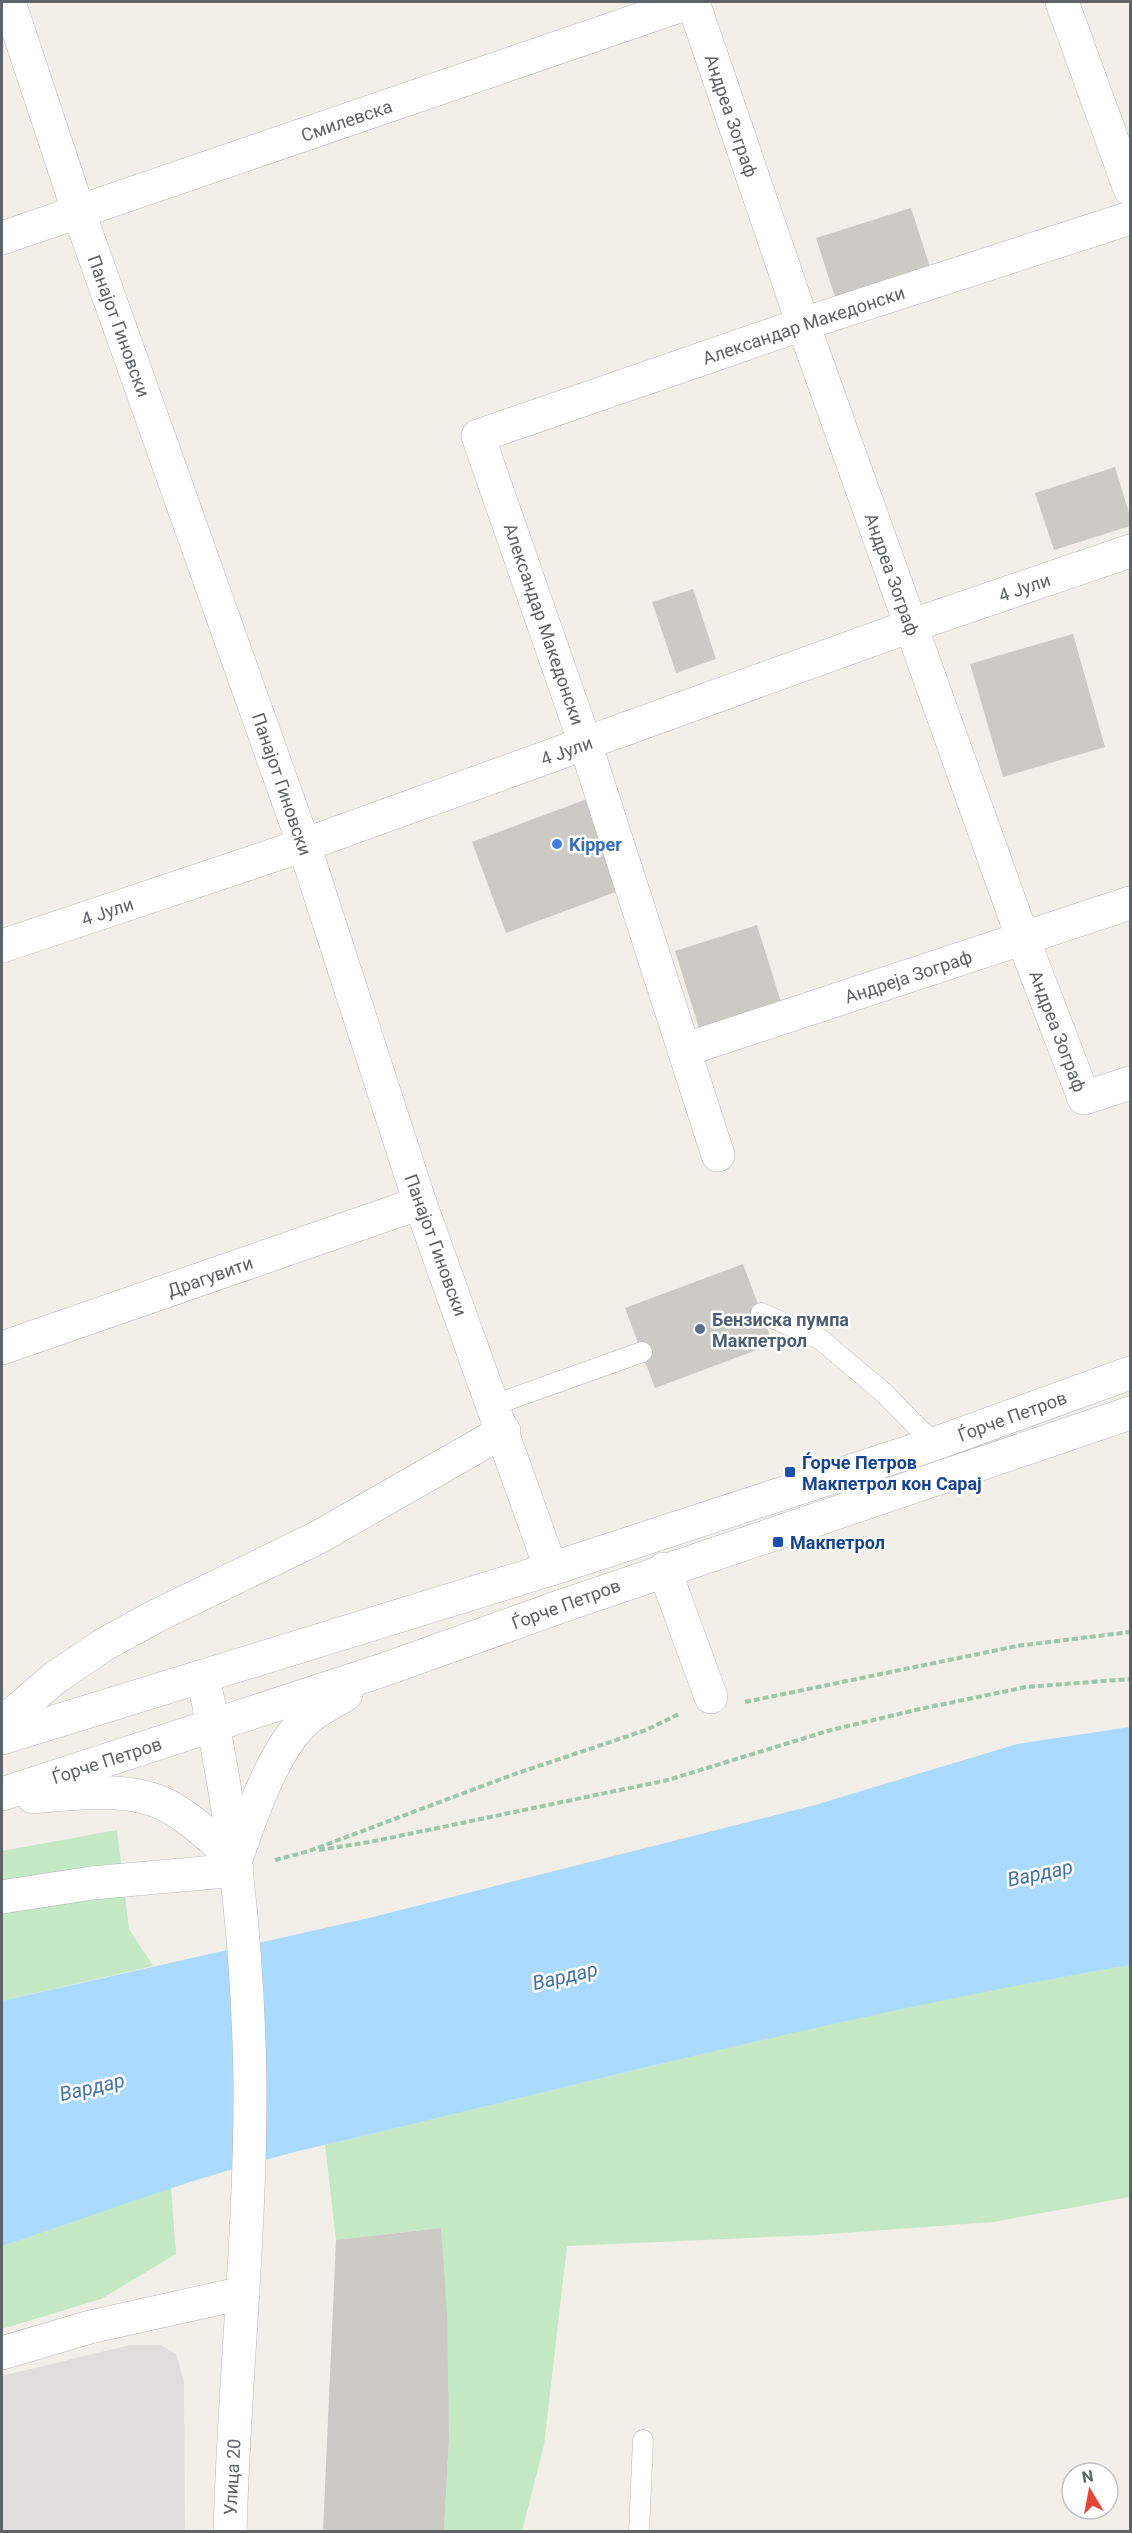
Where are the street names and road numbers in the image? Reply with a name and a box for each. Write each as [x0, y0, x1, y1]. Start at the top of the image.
street label: Андреа Зограф [701, 51, 762, 180]
street label: Смилевска [298, 95, 395, 145]
street label: Панајот Гиновски [84, 252, 154, 400]
street label: Александар Македонски [700, 281, 907, 368]
street label: Андреа Зограф [861, 510, 924, 638]
street label: Αлександар Македонски [500, 520, 588, 728]
street label: 4 Јули [995, 569, 1053, 606]
street label: Панајот Гиновски [248, 710, 316, 858]
street label: 4 Јули [538, 731, 595, 769]
street label: 4 Јули [79, 892, 136, 929]
street label: Андреја Зограф [842, 945, 974, 1007]
street label: Андреа Зограф [1026, 967, 1091, 1095]
street label: Панајот Гиновски [401, 1171, 471, 1319]
street label: Драгувити [164, 1251, 255, 1300]
street label: Ѓорче Петров [955, 1386, 1069, 1445]
street label: Ѓорче Петров [509, 1575, 623, 1633]
street label: Ѓорче Петров [49, 1732, 164, 1788]
street label: Улица 20 [220, 2438, 244, 2516]

